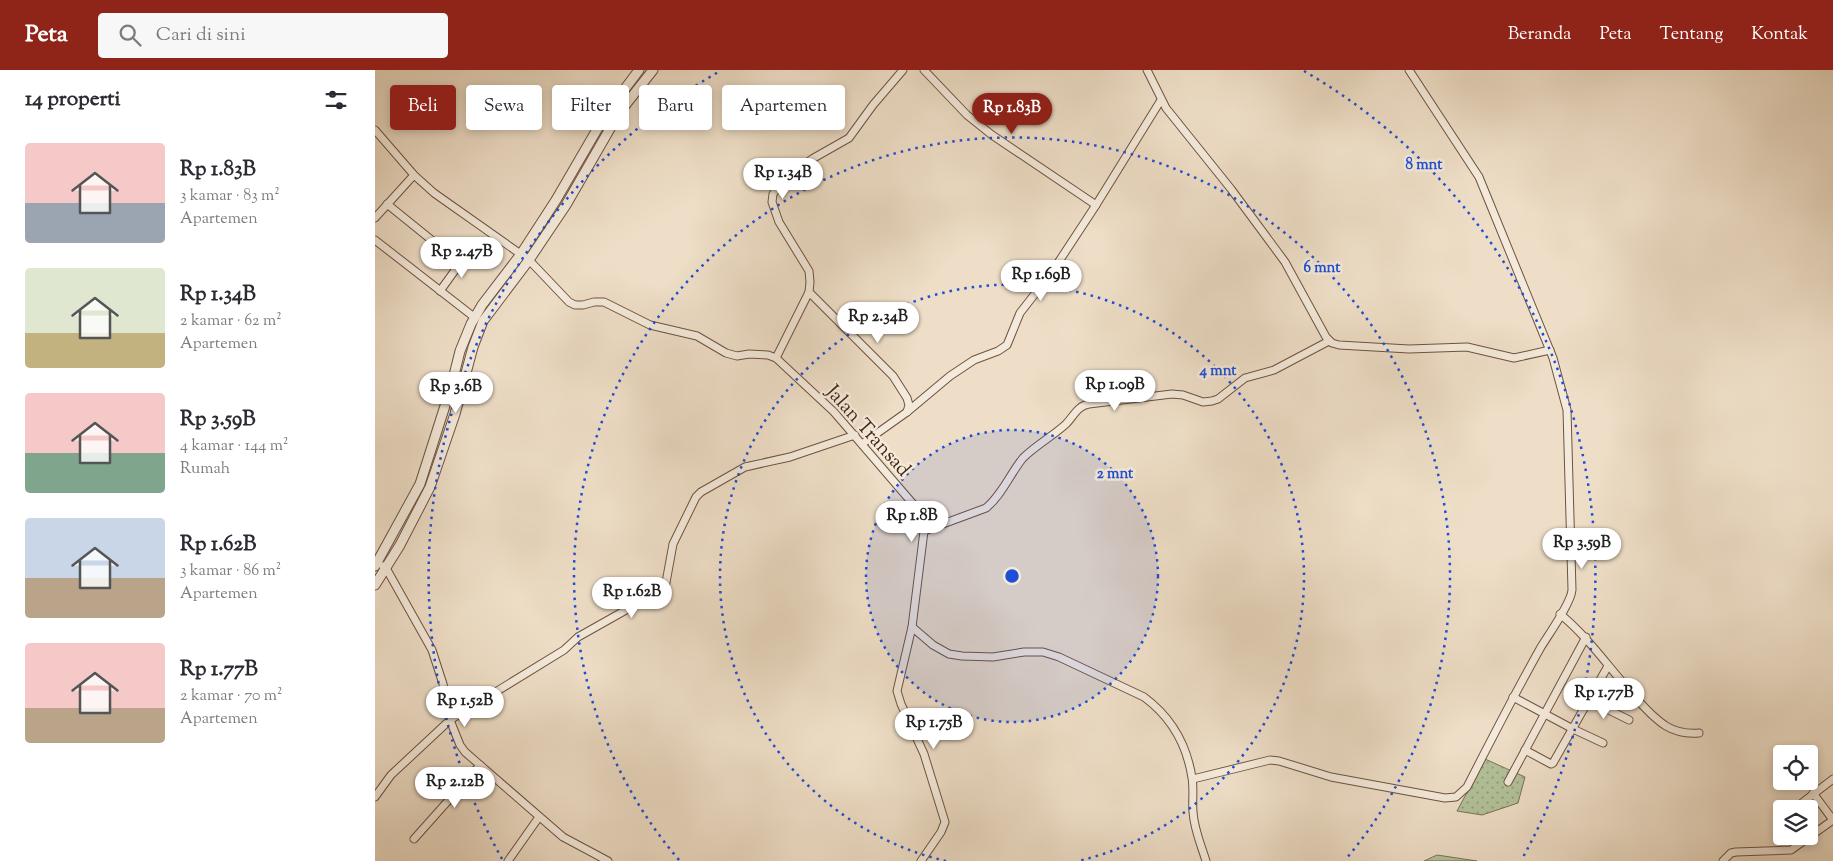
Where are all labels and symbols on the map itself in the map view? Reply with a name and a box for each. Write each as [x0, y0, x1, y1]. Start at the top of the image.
pin: Rp 1.83B [960, 92, 1064, 135]
text: 8 mnt [1406, 155, 1443, 176]
pin: Rp 1.34B [731, 158, 835, 200]
pin: Rp 2.47B [410, 236, 514, 279]
text: 6 mnt [1304, 258, 1341, 279]
pin: Rp 1.69B [989, 260, 1093, 302]
pin: Rp 2.34B [826, 302, 930, 344]
text: 4 mnt [1198, 361, 1237, 382]
pin: Rp 1.09B [1063, 370, 1167, 412]
pin: Rp 3.6B [410, 372, 502, 414]
street label: Jalan Transad [817, 379, 916, 484]
text: 2 mnt [1097, 464, 1134, 485]
pin: Rp 1.8B [866, 500, 958, 543]
pin: Rp 3.59B [1530, 528, 1634, 570]
centre of rings [1003, 567, 1021, 585]
pin: Rp 1.62B [580, 576, 684, 619]
pin: Rp 1.77B [1552, 678, 1656, 720]
pin: Rp 1.52B [413, 686, 517, 728]
pin: Rp 1.75B [882, 708, 986, 750]
pin: Rp 2.12B [403, 766, 507, 809]

